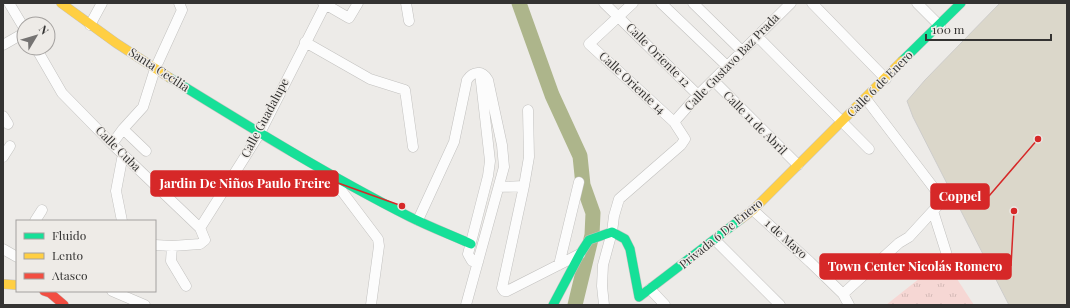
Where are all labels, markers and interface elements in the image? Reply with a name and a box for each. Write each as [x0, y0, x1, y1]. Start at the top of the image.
street label: Calle Gustavo Baz Prada [680, 9, 782, 114]
north arrow [16, 16, 56, 56]
scale bar [926, 16, 1051, 42]
street label: Calle Oriente 12 [623, 19, 694, 90]
text: 100 m [932, 21, 965, 37]
text: N [36, 22, 53, 37]
street label: Santa Cecilia [126, 44, 193, 95]
street label: Calle 6 de Enero [843, 46, 916, 120]
street label: Calle Oriente 14 [596, 48, 669, 117]
street label: Calle Guadalupe [236, 75, 292, 160]
street label: Calle 11 de Abril [720, 87, 792, 158]
street label: Calle Cuba [93, 122, 145, 174]
callout: Jardin De Niños Paulo Freire [151, 171, 338, 196]
text: Jardin De Niños Paulo Freire [158, 174, 331, 191]
callout: Coppel [931, 184, 989, 209]
text: Coppel [939, 187, 981, 204]
street label: Privada 6 De Enero [675, 194, 766, 272]
street label: 1 de Mayo [762, 215, 812, 262]
legend [16, 220, 156, 292]
text: Fluido [52, 227, 87, 243]
text: Lento [52, 247, 84, 263]
callout: Town Center Nicolás Romero [820, 254, 1011, 279]
text: Town Center Nicolás Romero [828, 257, 1002, 274]
text: Atasco [51, 267, 88, 283]

